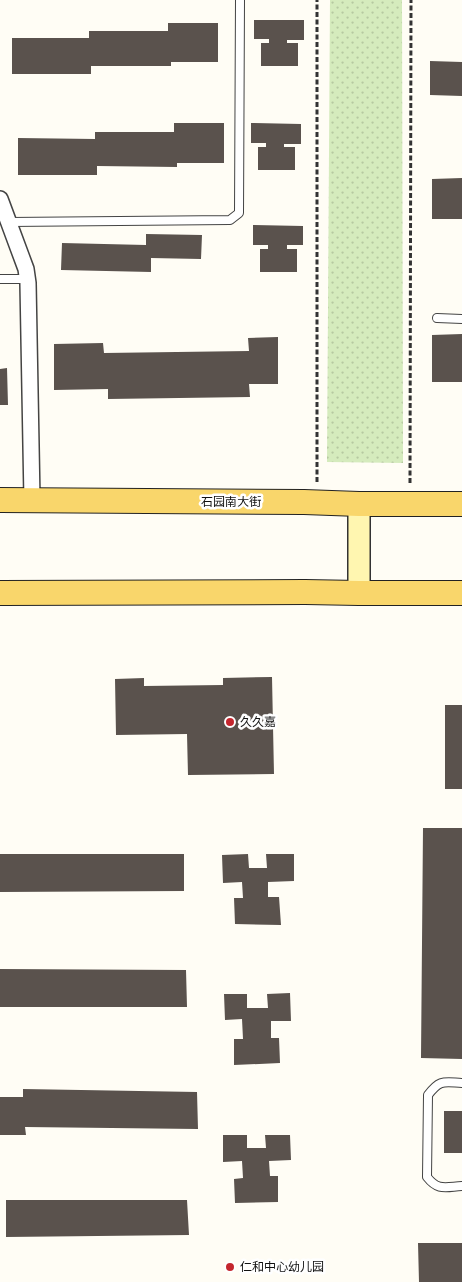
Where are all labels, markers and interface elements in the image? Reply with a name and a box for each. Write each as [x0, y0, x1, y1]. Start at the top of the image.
street label: 石园南大街 [201, 495, 261, 509]
place label: 久久嘉 [240, 715, 276, 729]
marker: 久久嘉 [224, 716, 236, 728]
place label: 仁和中心幼儿园 [240, 1260, 324, 1274]
marker: 仁和中心幼儿园 [224, 1261, 236, 1273]

